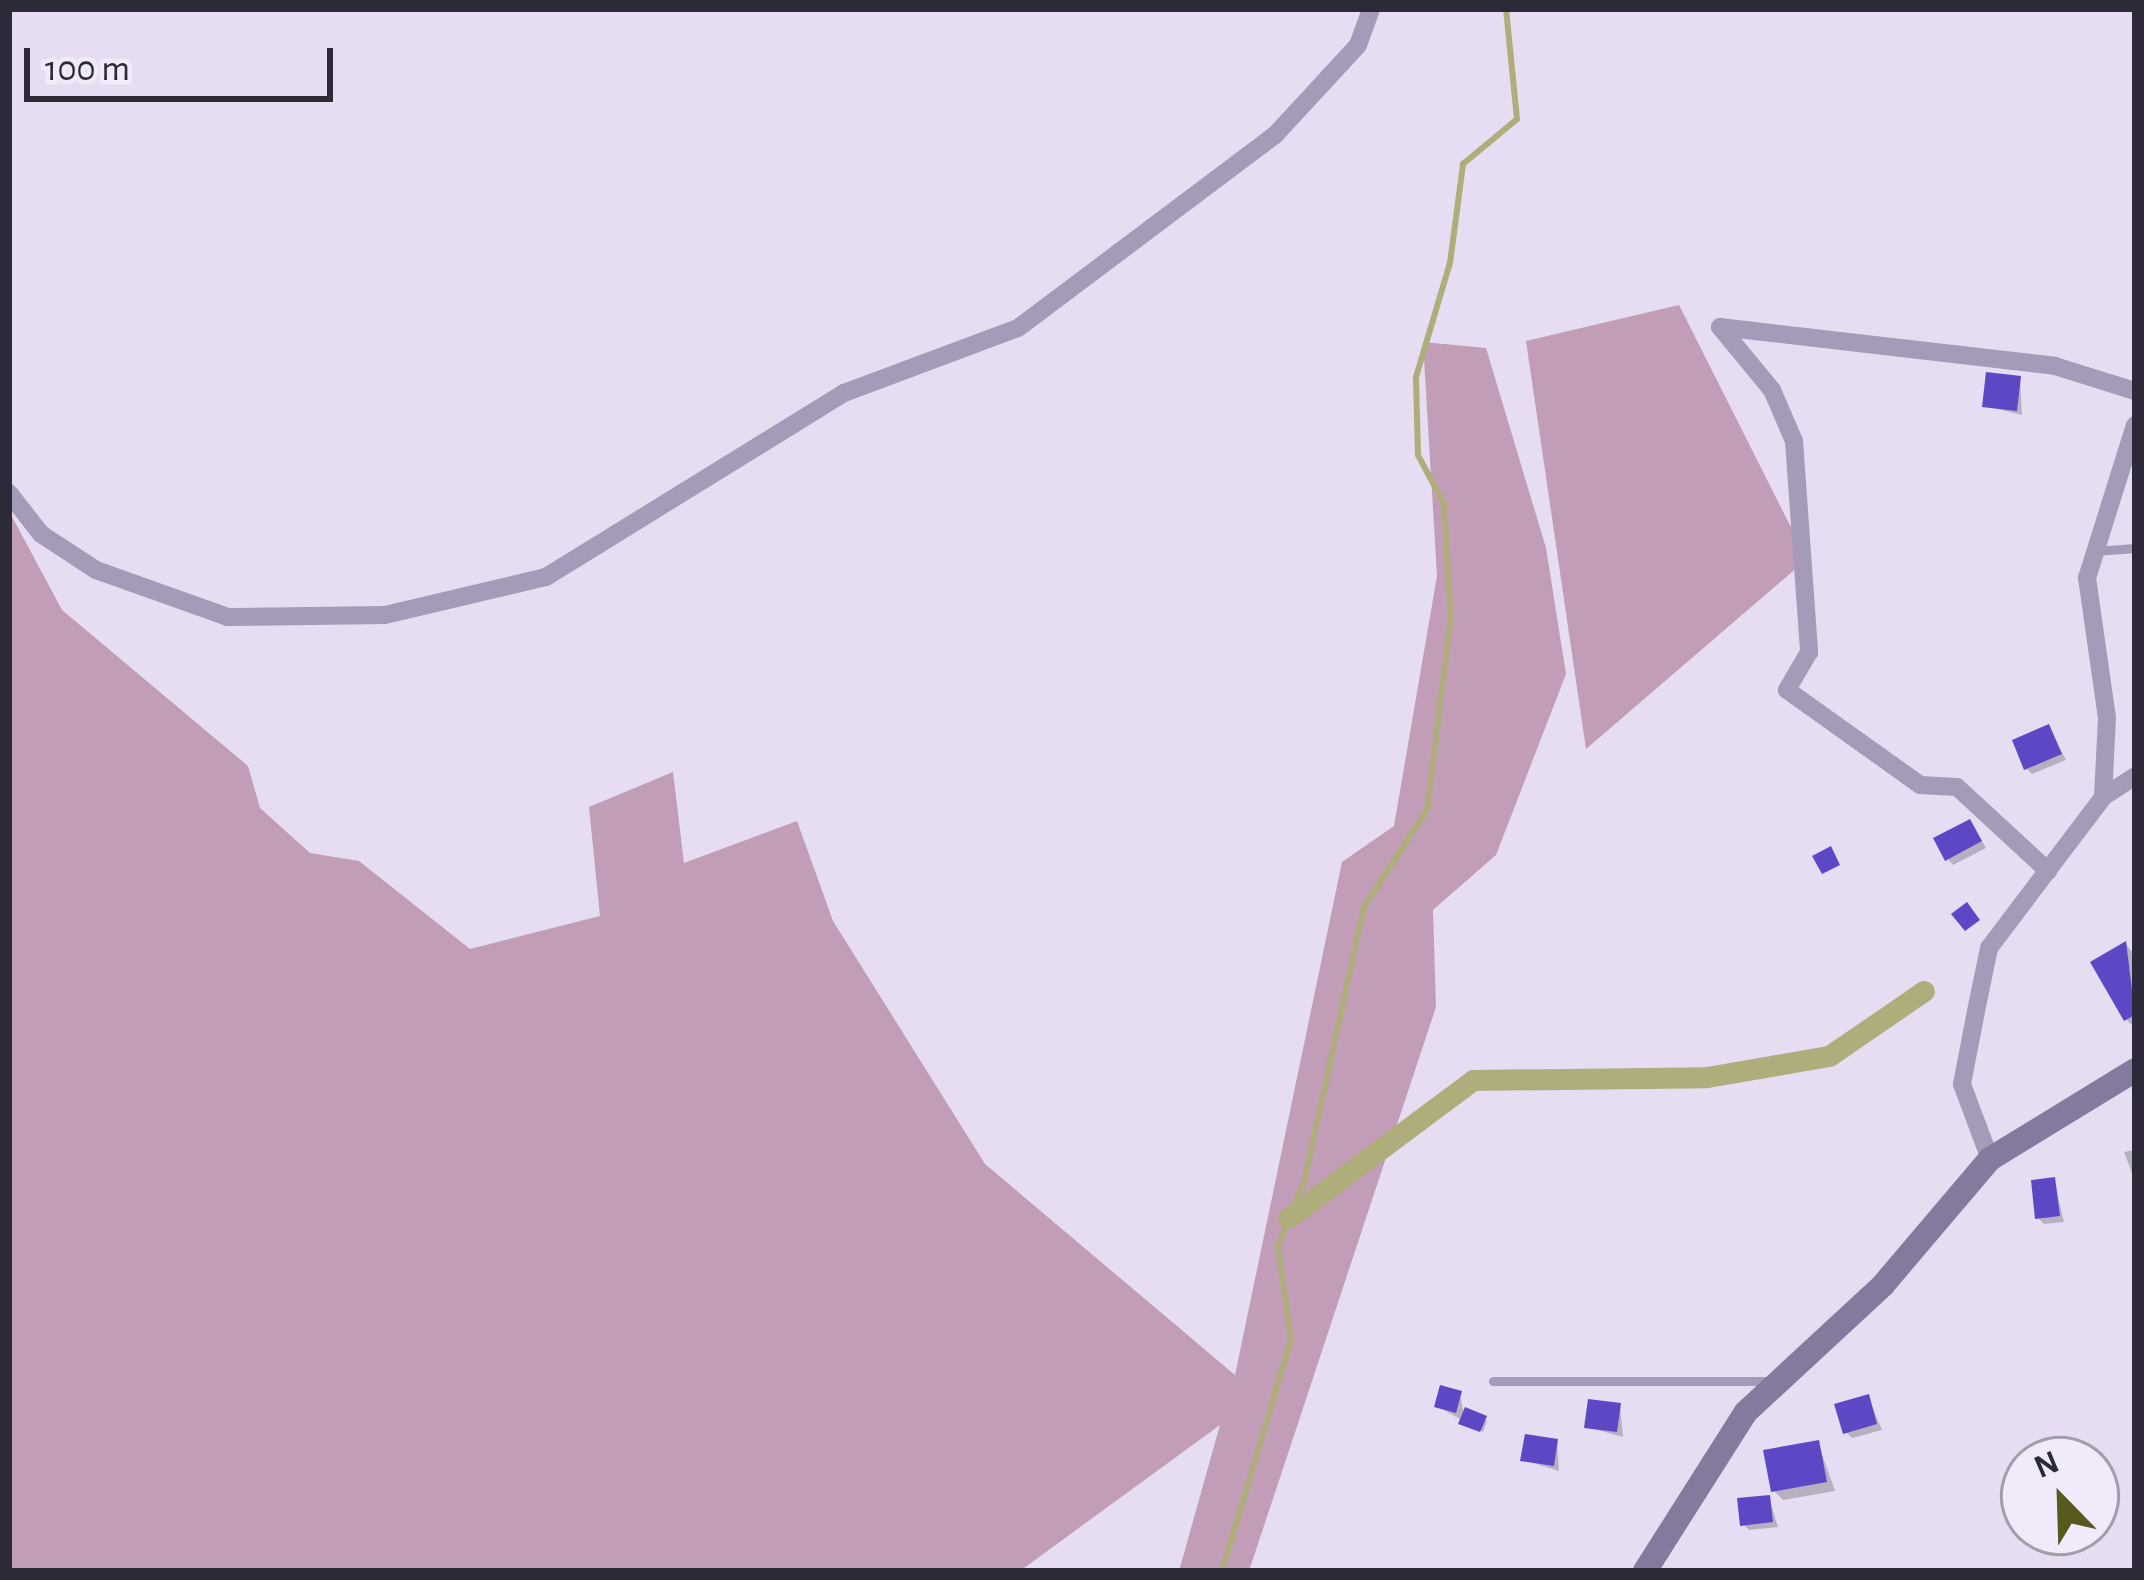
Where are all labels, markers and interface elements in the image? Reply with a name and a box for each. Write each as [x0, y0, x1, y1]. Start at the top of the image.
scale bar [30, 24, 339, 98]
text: 100 m [45, 51, 130, 87]
north arrow [2000, 1436, 2120, 1556]
text: N [2030, 1445, 2064, 1485]

